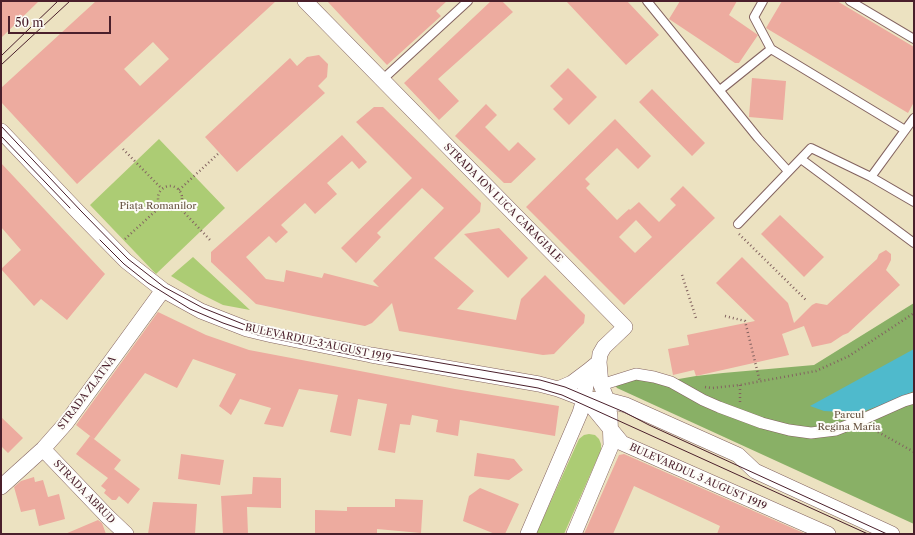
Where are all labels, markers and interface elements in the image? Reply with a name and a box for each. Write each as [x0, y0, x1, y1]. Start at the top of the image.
scale bar [10, 8, 113, 34]
text: 50 m [15, 15, 44, 30]
street label: STRADA ION LUCA CARAGIALE [441, 141, 565, 265]
park label: Piața Romanilor [120, 200, 196, 212]
street label: BULEVARDUL 3 AUGUST 1919 [244, 322, 392, 364]
street label: STRADA ZLATNA [55, 354, 119, 432]
park label: Parcul Regina Maria [817, 409, 881, 432]
street label: BULEVARDUL 3 AUGUST 1919 [627, 441, 769, 513]
street label: STRADA ABRUD [51, 458, 117, 526]

